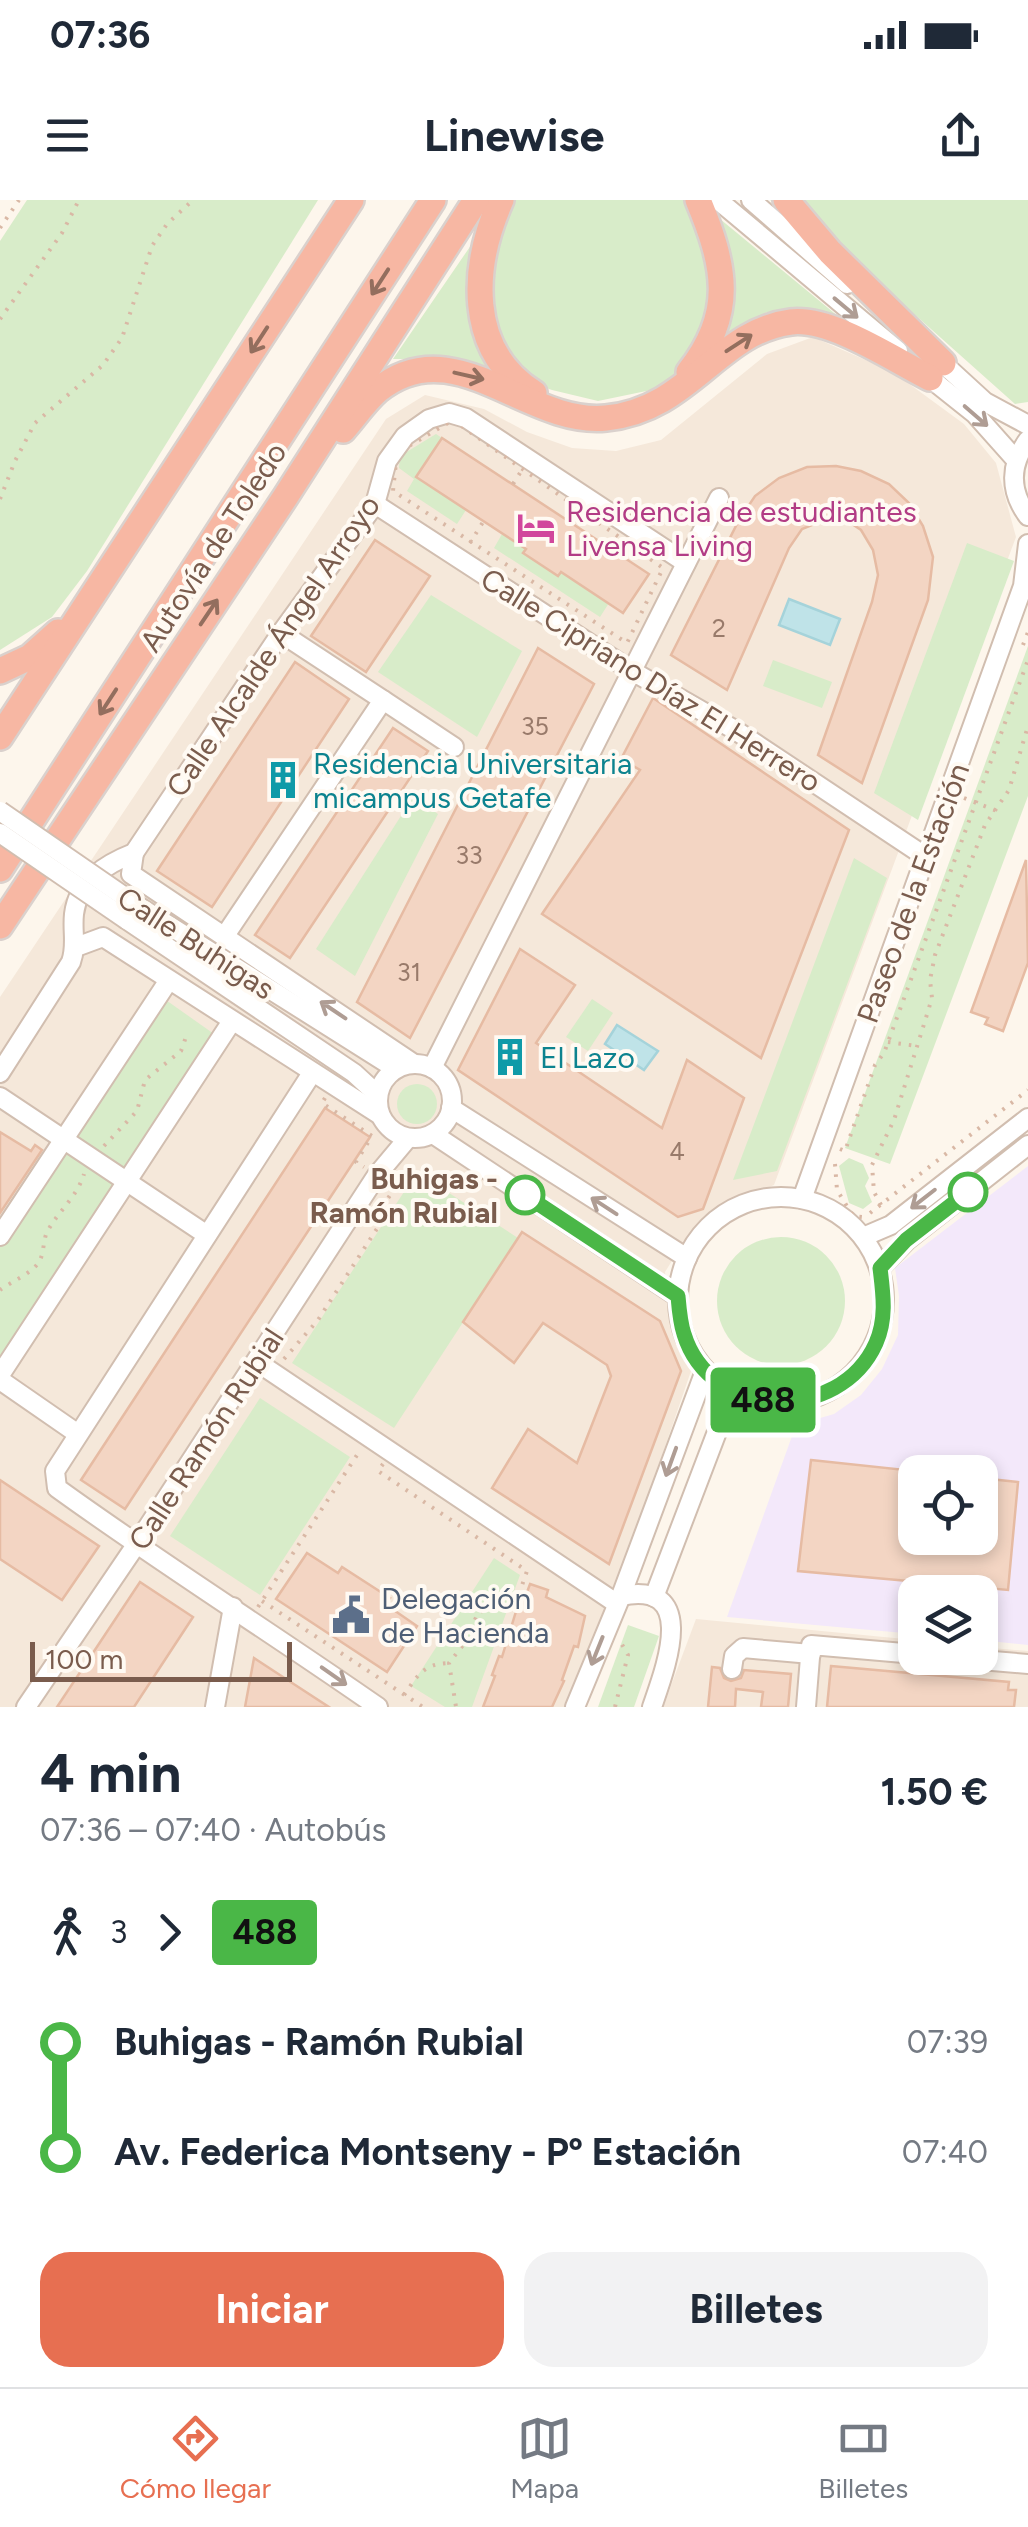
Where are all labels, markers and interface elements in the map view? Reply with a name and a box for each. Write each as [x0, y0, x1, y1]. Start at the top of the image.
text: 07:36 [50, 12, 150, 58]
icon: menu [40, 108, 95, 163]
text: Linewise [424, 108, 604, 162]
icon: share [933, 108, 988, 163]
one-way arrow [370, 267, 391, 296]
one-way arrow [833, 296, 859, 318]
one-way arrow [249, 326, 270, 354]
one-way arrow [725, 333, 753, 354]
one-way arrow [452, 368, 484, 386]
one-way arrow [963, 404, 988, 427]
street label: Autovía de Toledo [132, 435, 294, 659]
street label: Calle Alcalde Ángel Arroyo [158, 488, 388, 804]
place label: Residencia de estudiantes Livensa Living [566, 493, 917, 564]
hotel icon: Residencia de estudiantes Livensa Living [515, 507, 557, 549]
street label: Calle Cipriano Díaz El Herrero [474, 560, 828, 800]
one-way arrow [199, 599, 219, 626]
house number: 2 [712, 613, 726, 643]
one-way arrow [98, 687, 119, 715]
house number: 35 [521, 711, 549, 741]
place label: Residencia Universitaria micampus Getafe [313, 745, 632, 816]
street label: Paseo de la Estación [849, 758, 977, 1028]
building icon: Residencia Universitaria micampus Getafe [262, 759, 304, 801]
house number: 33 [455, 840, 483, 870]
street label: Calle Buhigas [111, 879, 281, 1007]
house number: 31 [397, 957, 421, 987]
one-way arrow [319, 999, 347, 1020]
building icon: El Lazo [489, 1036, 531, 1078]
place label: El Lazo [540, 1039, 635, 1076]
house number: 4 [669, 1136, 685, 1166]
place label: Buhigas - Ramón Rubial [309, 1160, 498, 1231]
unlabelled marker [949, 1173, 987, 1211]
marker: Buhigas - Ramón Rubial [506, 1176, 544, 1214]
one-way arrow [910, 1189, 937, 1210]
one-way arrow [591, 1196, 618, 1216]
street label: Calle Ramón Rubial [120, 1321, 292, 1557]
line badge: 488 [706, 1368, 820, 1432]
text: 488 [731, 1379, 796, 1421]
one-way arrow [661, 1445, 679, 1476]
map controls [898, 1455, 998, 1675]
button: locate [898, 1455, 998, 1555]
button: layers [898, 1575, 998, 1675]
place label: Delegación de Hacienda [381, 1580, 549, 1651]
public building icon: Delegación de Hacienda [330, 1594, 372, 1636]
one-way arrow [587, 1635, 605, 1666]
scale bar [30, 1637, 292, 1682]
text: 100 m [45, 1642, 123, 1676]
one-way arrow [320, 1665, 347, 1686]
text: 4 min [40, 1740, 182, 1806]
text: 1.50 € [880, 1769, 988, 1815]
text: 07:36 – 07:40 · Autobús [40, 1811, 386, 1849]
icon: walk [40, 1905, 95, 1960]
icon: forward [142, 1905, 197, 1960]
text: 488 [232, 1911, 297, 1953]
text: 3 [110, 1913, 127, 1951]
text: Buhigas - Ramón Rubial [114, 2019, 524, 2065]
text: 07:39 [907, 2023, 988, 2061]
text: Av. Federica Montseny - Pº Estación [114, 2129, 741, 2175]
text: 07:40 [902, 2133, 988, 2171]
button: Iniciar [40, 2252, 504, 2367]
button: Billetes [524, 2252, 988, 2367]
tab: Cómo llegar [120, 2411, 271, 2505]
tab: Mapa [510, 2411, 579, 2505]
tab: Billetes [818, 2411, 908, 2505]

